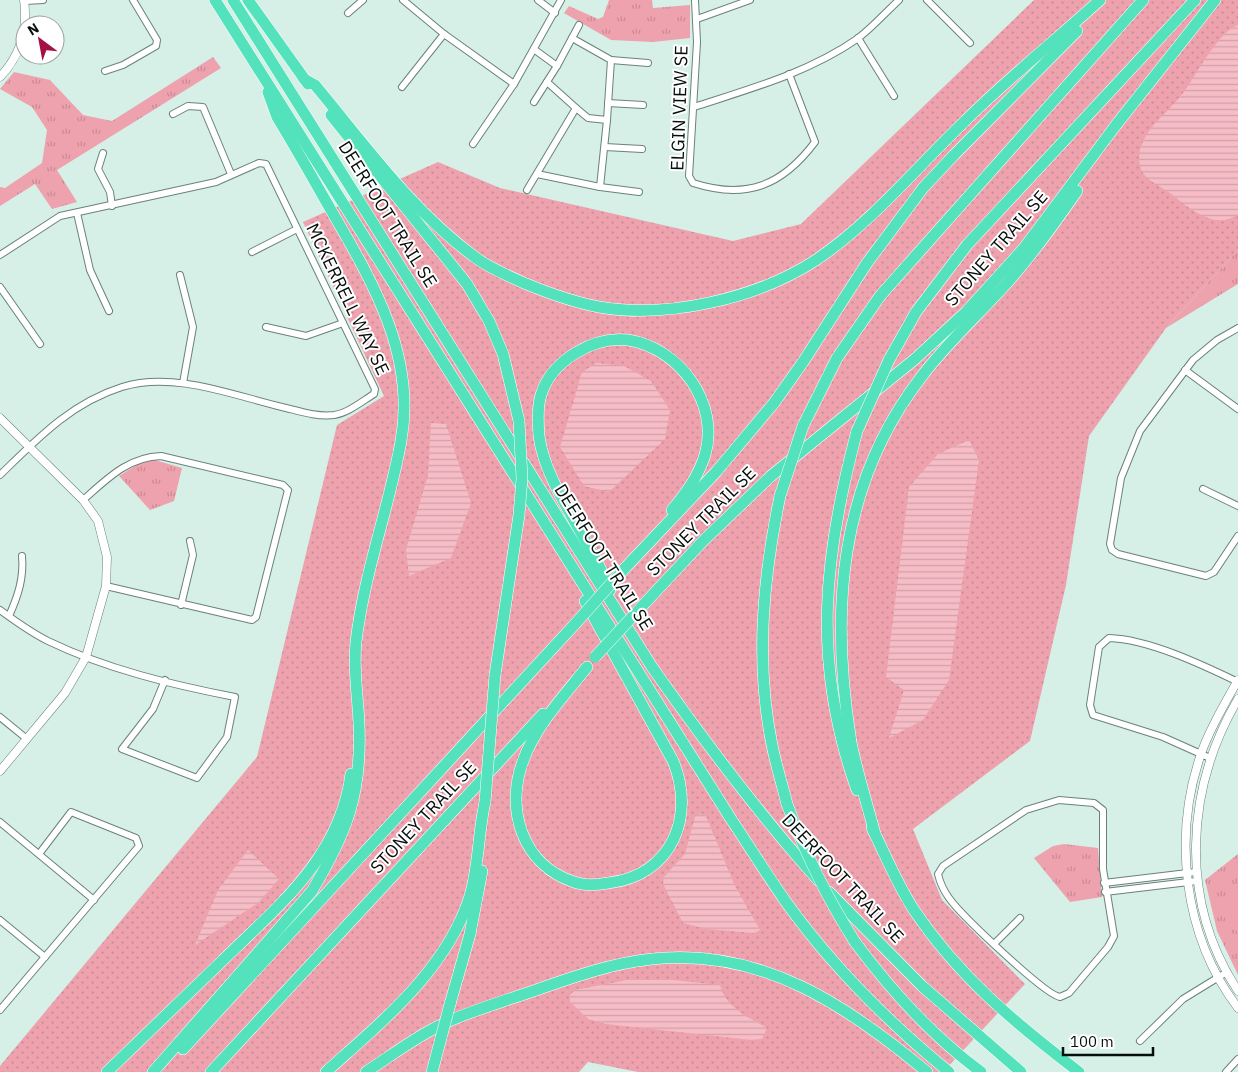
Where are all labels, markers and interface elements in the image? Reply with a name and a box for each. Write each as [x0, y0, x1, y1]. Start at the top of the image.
north arrow [15, 15, 65, 65]
text: N [24, 19, 42, 39]
street label: ELGIN VIEW SE [665, 45, 693, 171]
street label: DEERFOOT TRAIL SE [334, 136, 442, 292]
street label: STONEY TRAIL SE [940, 186, 1052, 310]
street label: MCKERRELL WAY SE [301, 219, 395, 379]
street label: STONEY TRAIL SE [641, 461, 761, 581]
street label: DEERFOOT TRAIL SE [550, 479, 658, 635]
street label: STONEY TRAIL SE [365, 756, 481, 878]
street label: DEERFOOT TRAIL SE [777, 808, 909, 948]
scale bar [1063, 1024, 1153, 1056]
text: 100 m [1070, 1032, 1114, 1051]

